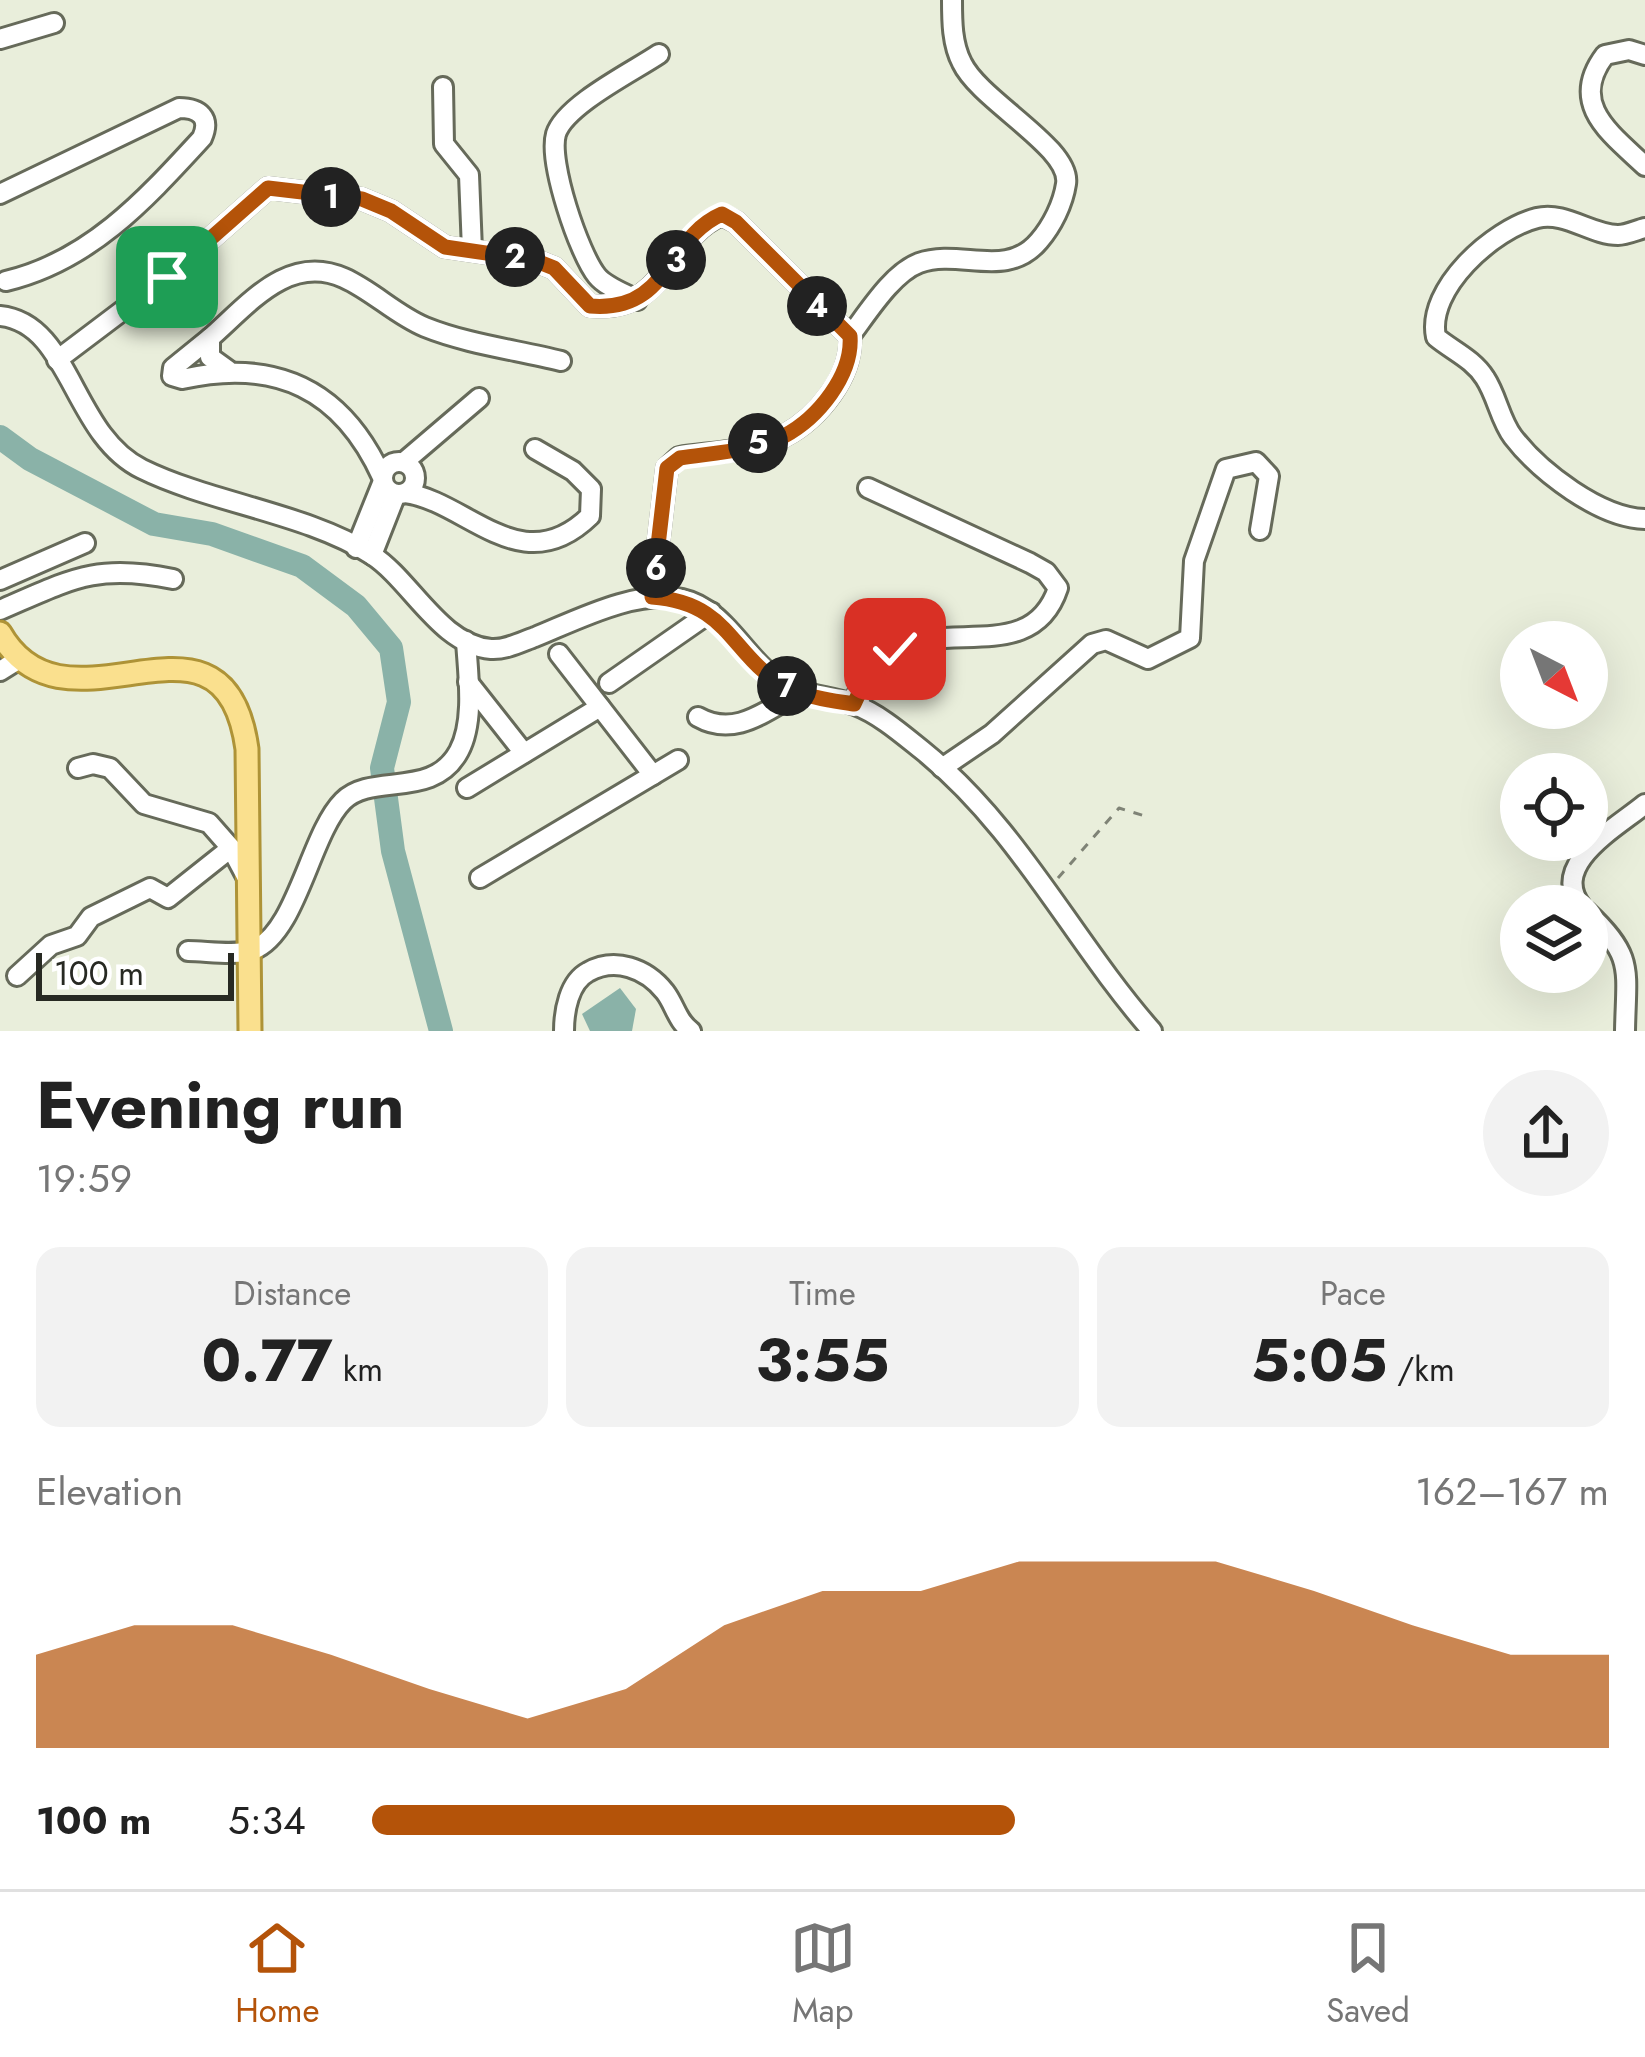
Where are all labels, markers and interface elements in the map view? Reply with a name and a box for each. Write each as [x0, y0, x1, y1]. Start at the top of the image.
pin: 1 [301, 167, 361, 227]
text: 1 [323, 173, 339, 220]
pin [116, 226, 218, 328]
pin: 2 [485, 227, 545, 287]
pin: 3 [646, 230, 706, 290]
text: 2 [504, 233, 526, 280]
text: 3 [666, 236, 686, 283]
icon: arrive [134, 244, 200, 310]
pin: 4 [787, 276, 847, 336]
text: 4 [805, 282, 829, 329]
pin: 5 [728, 413, 788, 473]
text: 5 [747, 419, 769, 466]
pin: 6 [626, 538, 686, 598]
text: 6 [645, 544, 667, 591]
pin [844, 598, 946, 700]
icon: check [862, 616, 928, 682]
north arrow [1500, 621, 1608, 729]
map controls [1500, 621, 1608, 993]
pin: 7 [757, 656, 817, 716]
text: 7 [777, 662, 797, 709]
button: locate [1500, 753, 1608, 861]
button: layers [1500, 885, 1608, 993]
scale bar [36, 947, 234, 1000]
text: 100 m [54, 950, 144, 997]
text: Evening run [36, 1057, 405, 1153]
button: share [1483, 1070, 1609, 1196]
text: 19:59 [36, 1150, 132, 1207]
text: Distance [233, 1270, 351, 1317]
text: Time [789, 1270, 856, 1317]
text: Pace [1320, 1270, 1386, 1317]
text: 0.77 [201, 1317, 333, 1404]
text: 3:55 [756, 1317, 889, 1404]
text: 5:05 [1251, 1317, 1387, 1404]
text: km [333, 1346, 383, 1393]
text: /km [1387, 1346, 1455, 1393]
text: Elevation [36, 1463, 183, 1520]
text: 162–167 m [1415, 1463, 1609, 1520]
text: 100 m [36, 1792, 151, 1849]
text: 5:34 [228, 1792, 306, 1849]
tab: Home [235, 1915, 320, 2034]
tab: Map [790, 1915, 856, 2034]
tab: Saved [1326, 1915, 1410, 2034]

